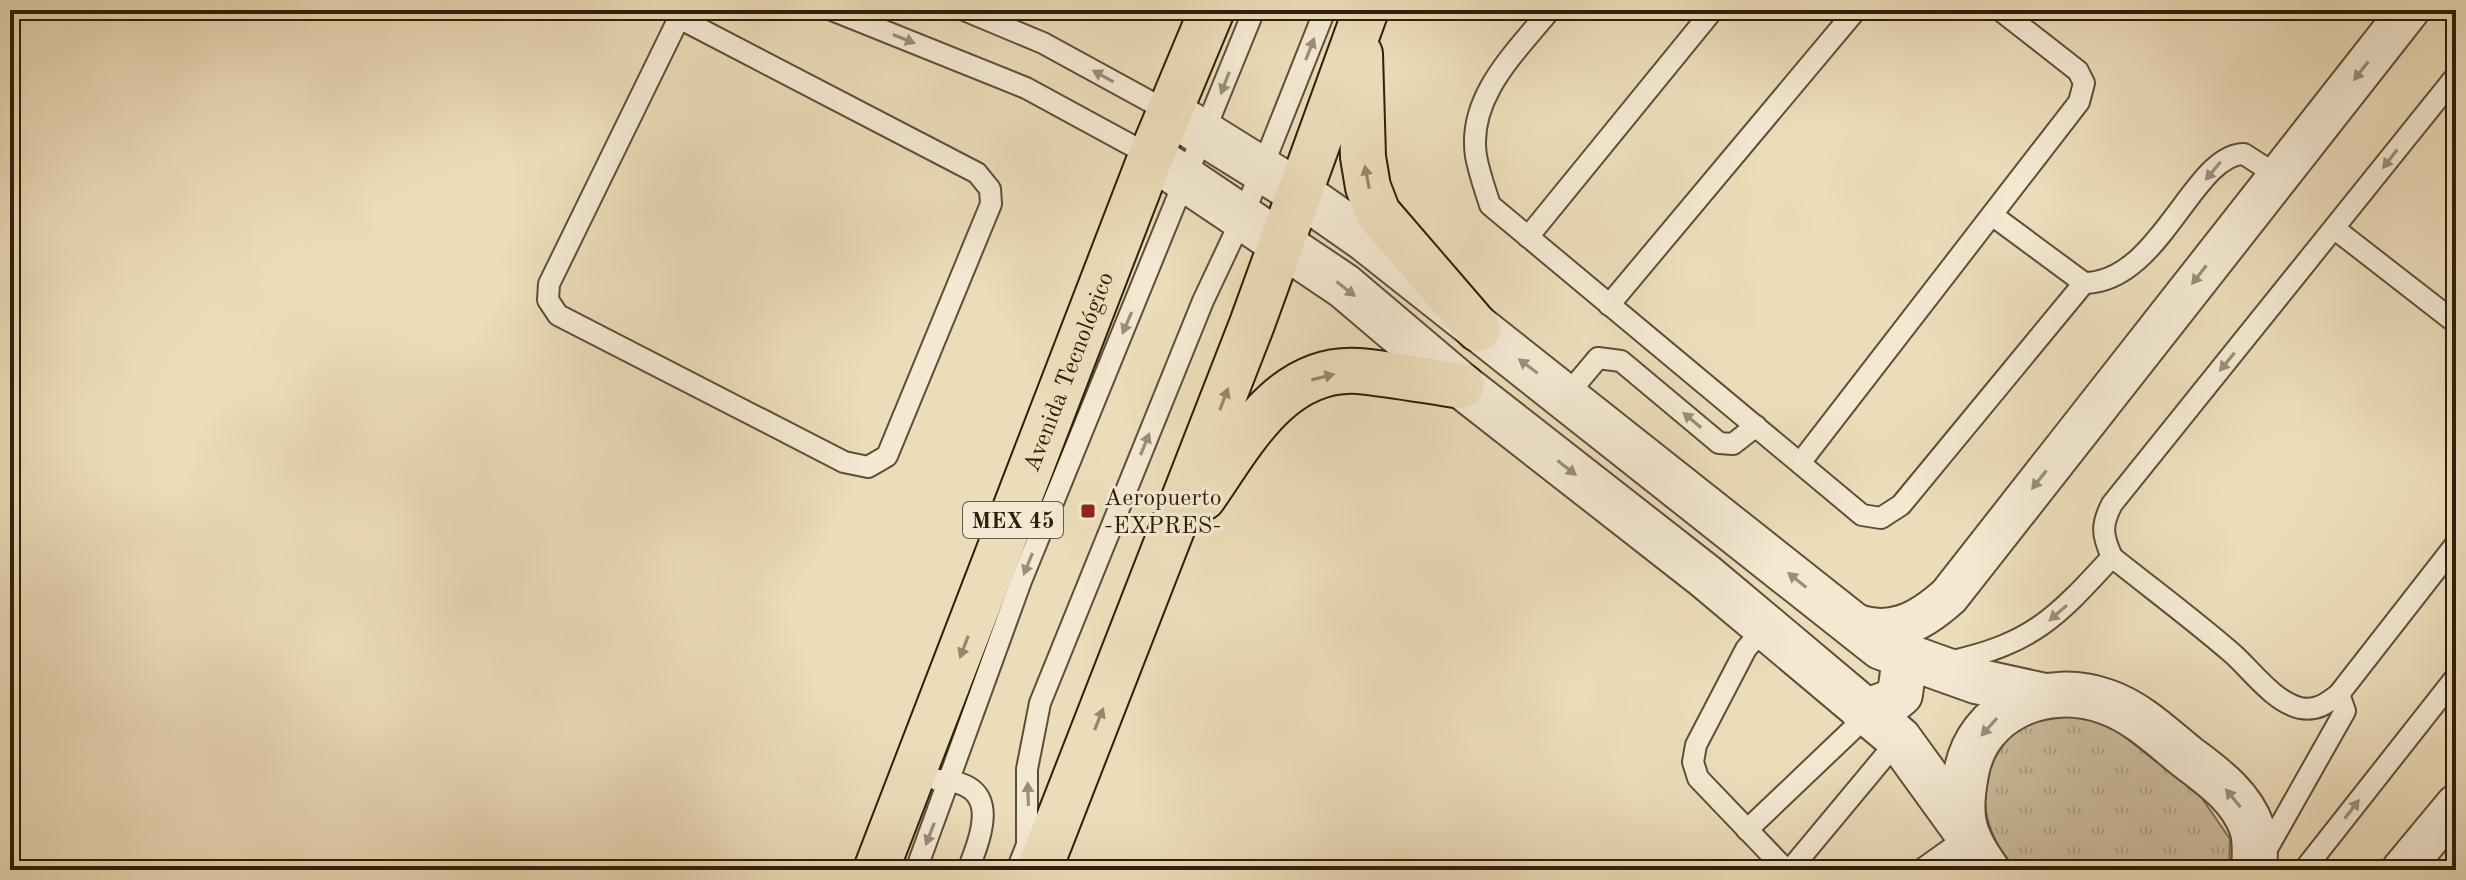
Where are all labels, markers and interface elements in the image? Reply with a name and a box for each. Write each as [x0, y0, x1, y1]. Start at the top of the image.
one-way arrow [892, 33, 916, 46]
one-way arrow [1304, 37, 1317, 61]
one-way arrow [2353, 61, 2369, 81]
one-way arrow [1091, 69, 1114, 82]
one-way arrow [1218, 71, 1231, 95]
one-way arrow [2382, 149, 2399, 169]
one-way arrow [2205, 161, 2222, 181]
one-way arrow [1360, 165, 1373, 190]
one-way arrow [2191, 265, 2208, 285]
street label: Avenida Tecnológico [1020, 269, 1119, 476]
one-way arrow [1336, 280, 1357, 297]
one-way arrow [1120, 311, 1133, 335]
one-way arrow [2219, 352, 2236, 372]
one-way arrow [1517, 358, 1538, 374]
one-way arrow [1311, 371, 1336, 383]
one-way arrow [1218, 387, 1231, 411]
one-way arrow [1682, 412, 1702, 429]
one-way arrow [1139, 432, 1152, 456]
one-way arrow [1557, 460, 1577, 476]
one-way arrow [2031, 470, 2047, 490]
place label: Aeropuerto -EXPRES- [1104, 487, 1222, 539]
road number: MEX 45 [963, 502, 1063, 538]
marker: Aeropuerto -EXPRES- [1079, 502, 1097, 520]
one-way arrow [1021, 552, 1034, 576]
one-way arrow [1787, 572, 1807, 589]
one-way arrow [2049, 604, 2069, 621]
one-way arrow [957, 635, 970, 659]
one-way arrow [1093, 707, 1106, 731]
one-way arrow [1981, 717, 1999, 736]
one-way arrow [1021, 781, 1034, 806]
one-way arrow [2225, 788, 2242, 808]
one-way arrow [2344, 799, 2360, 819]
one-way arrow [923, 822, 936, 846]

